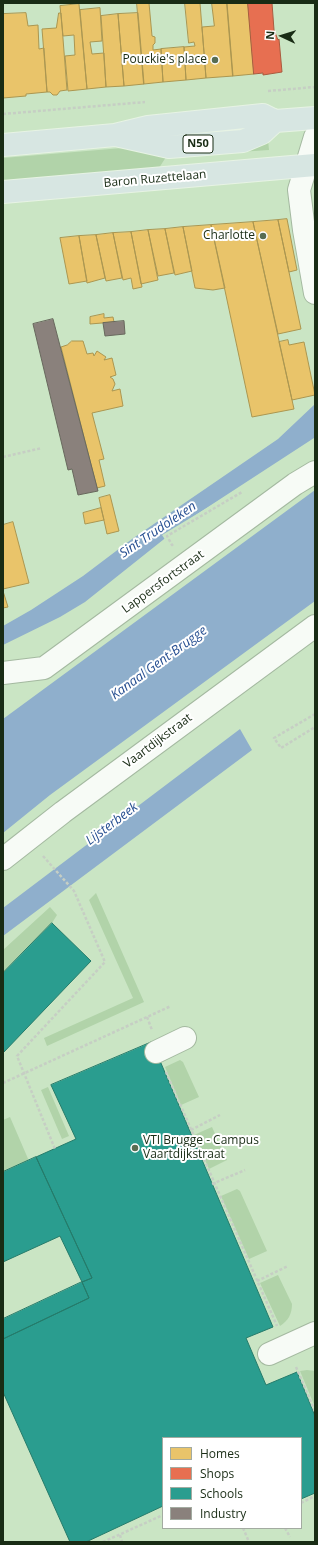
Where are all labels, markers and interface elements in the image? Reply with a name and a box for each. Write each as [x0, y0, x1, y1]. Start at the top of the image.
north arrow [262, 16, 302, 56]
text: N [262, 30, 277, 40]
place label: Pouckie's place [122, 53, 207, 67]
marker: Pouckie's place [210, 55, 220, 65]
road number: N50 [183, 135, 213, 153]
street label: Baron Ruzettelaan [103, 167, 207, 191]
place label: Charlotte [203, 229, 255, 243]
marker: Charlotte [258, 231, 268, 241]
water label: Sint Trudoleken [117, 499, 199, 561]
street label: Lappersfortstraat [119, 547, 207, 617]
water label: Kanaal Gent-Brugge [108, 623, 210, 703]
street label: Vaartdijkstraat [121, 711, 195, 771]
water label: Lijsterbeek [83, 799, 141, 849]
place label: VTI Brugge - Campus Vaartdijkstraat [143, 1134, 259, 1162]
marker: VTI Brugge - Campus Vaartdijkstraat [130, 1143, 140, 1153]
legend [162, 1437, 302, 1529]
text: Homes [200, 1445, 240, 1462]
text: Shops [200, 1465, 234, 1482]
text: Schools [200, 1485, 243, 1502]
text: Industry [200, 1505, 246, 1522]

